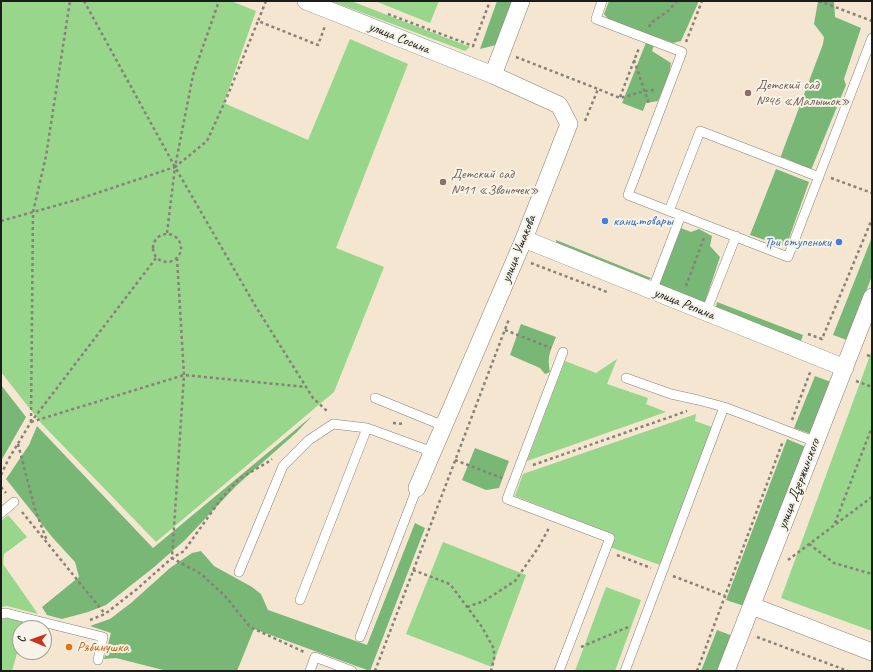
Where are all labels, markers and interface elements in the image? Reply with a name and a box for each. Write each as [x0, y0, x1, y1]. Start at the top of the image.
street label: улица Сосина [366, 18, 432, 58]
place label: Детский сад №46 «Малышок» [756, 77, 850, 110]
marker: Детский сад №46 «Малышок» [743, 88, 753, 98]
place label: Детский сад №11 «Звоночек» [451, 166, 539, 198]
marker: Детский сад №11 «Звоночек» [438, 177, 448, 187]
street label: улица Ушакова [498, 213, 540, 285]
place label: канц.товары [613, 213, 673, 229]
marker: канц.товары [600, 216, 610, 226]
place label: Три ступеньки [764, 234, 831, 250]
marker: Три ступеньки [834, 237, 844, 247]
street label: улица Репина [651, 284, 717, 324]
street label: улица Дзержинского [774, 436, 824, 532]
north arrow [12, 620, 52, 660]
text: С [14, 637, 28, 643]
place label: Рябинушка [77, 639, 129, 655]
marker: Рябинушка [64, 642, 74, 652]

